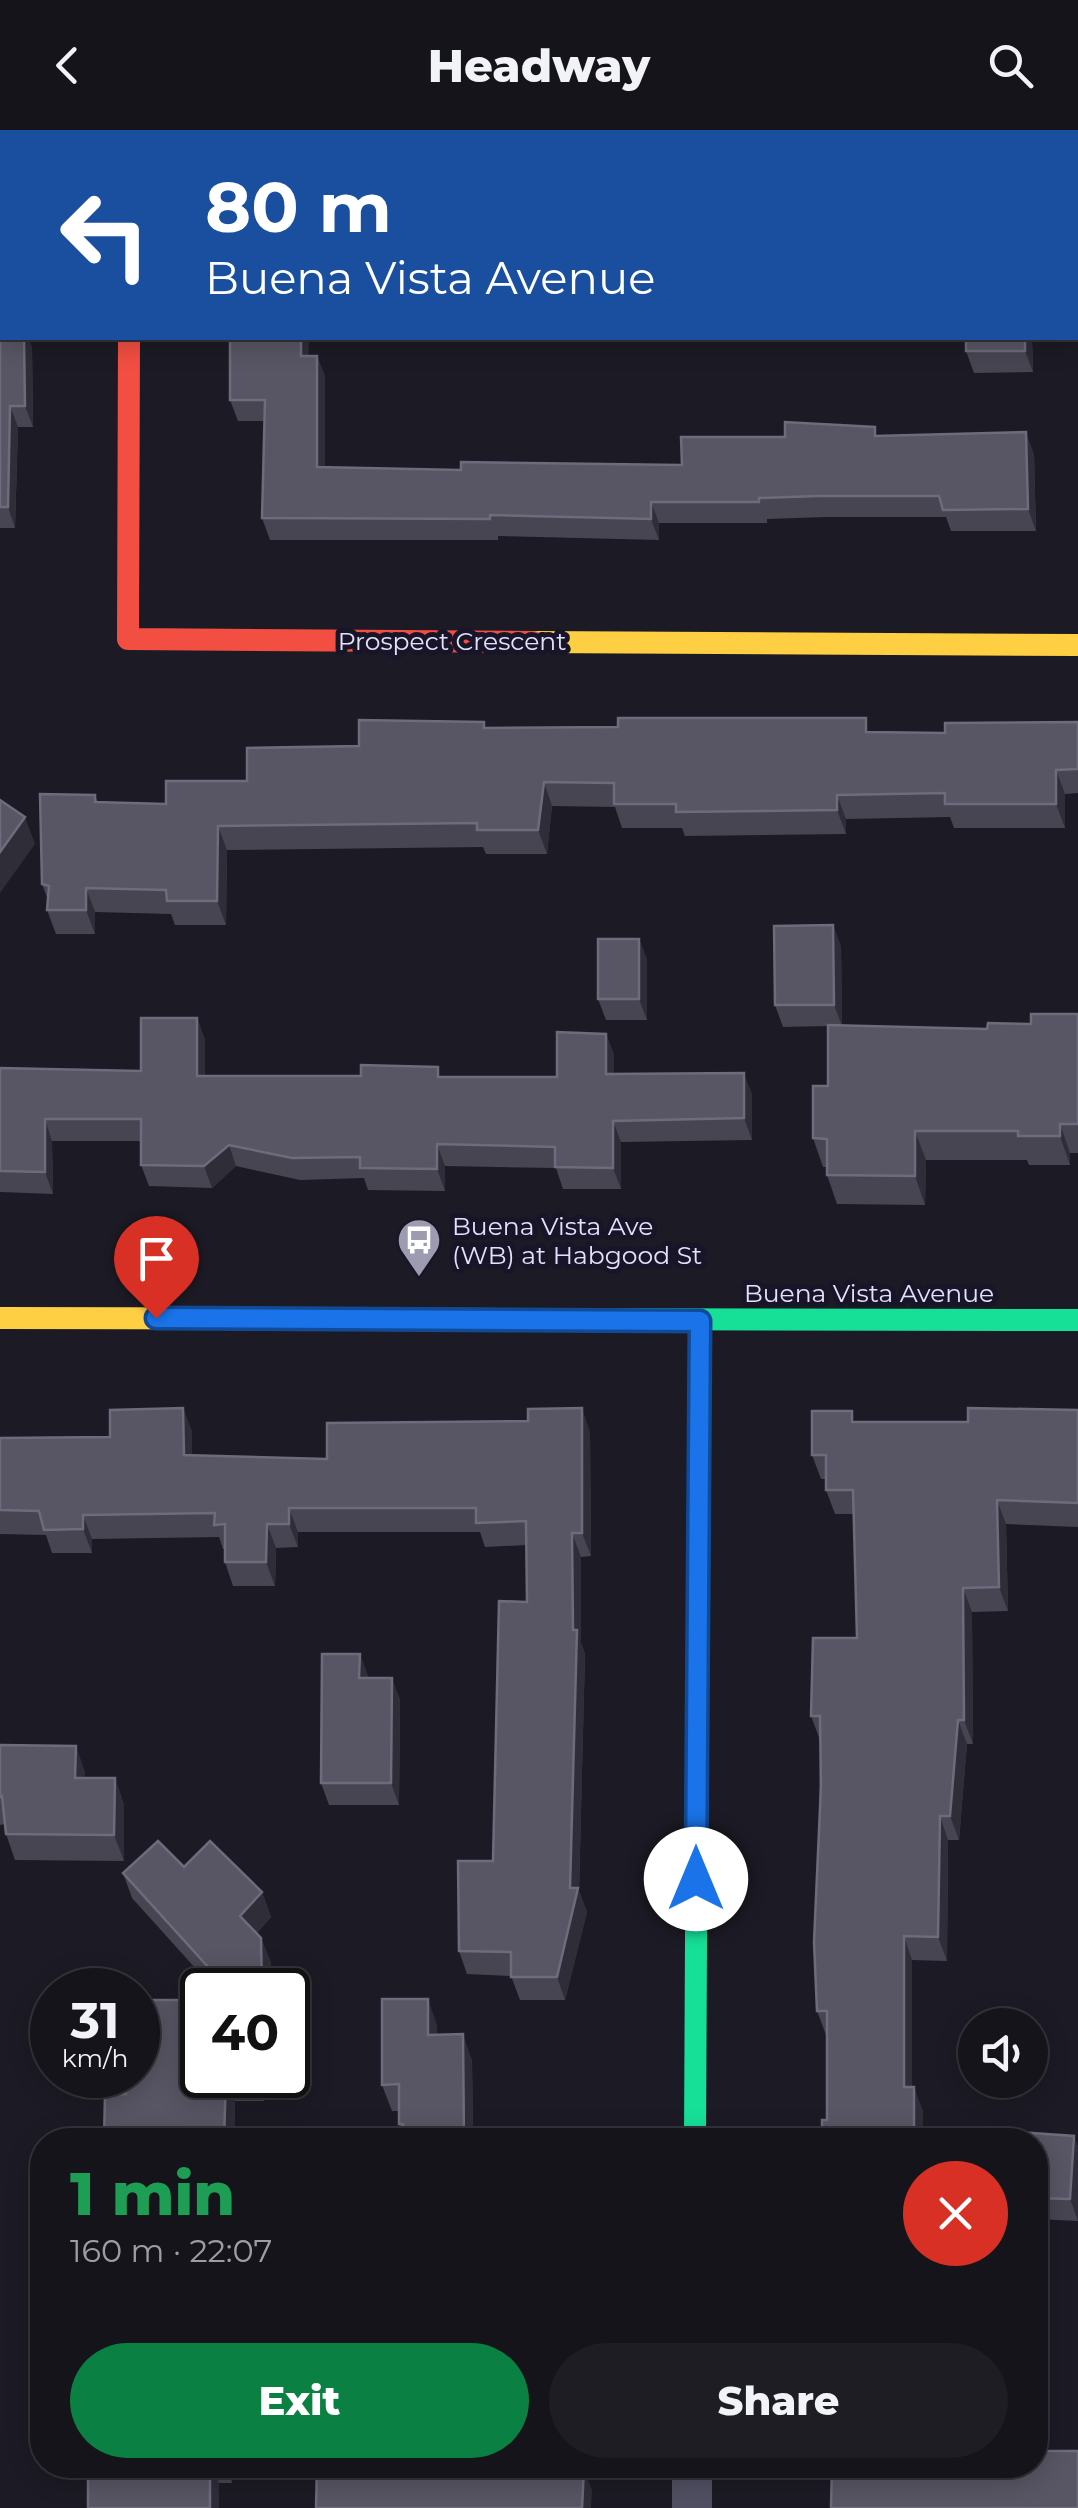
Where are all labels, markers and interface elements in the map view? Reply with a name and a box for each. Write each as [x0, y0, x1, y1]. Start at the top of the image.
icon: back [40, 38, 95, 93]
text: Headway [428, 38, 650, 93]
icon: search [983, 38, 1038, 93]
text: 80 m [205, 164, 392, 250]
icon: left [40, 170, 170, 300]
text: Buena Vista Avenue [205, 250, 655, 305]
street label: Prospect Crescent [338, 626, 566, 656]
place label: Buena Vista Ave (WB) at Habgood St [452, 1211, 702, 1270]
pin [114, 1216, 199, 1319]
bus stop icon: Buena Vista Ave (WB) at Habgood St [396, 1217, 442, 1278]
icon: arrive [129, 1231, 184, 1286]
street label: Buena Vista Avenue [744, 1278, 994, 1308]
position arrow [644, 1827, 748, 1931]
speed limit sign: 40 [180, 1968, 310, 2098]
text: 31 [70, 1990, 120, 2051]
map controls [958, 2008, 1048, 2098]
button: sound [958, 2008, 1048, 2098]
text: km/h [62, 2043, 128, 2073]
text: 1 min [70, 2157, 235, 2230]
button: close [903, 2161, 1008, 2266]
text: 160 m · 22:07 [70, 2231, 272, 2270]
button: Exit [70, 2343, 529, 2458]
button: Share [549, 2343, 1008, 2458]

